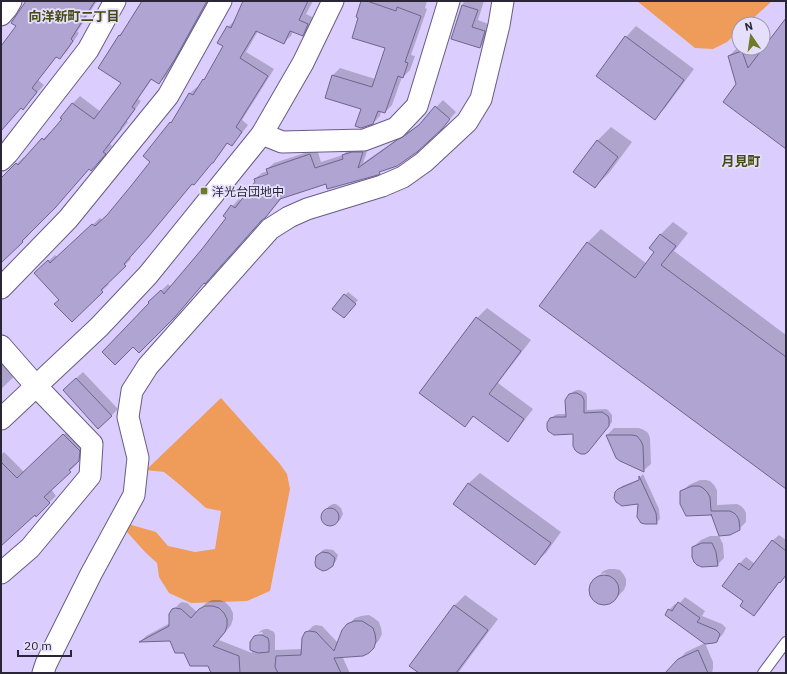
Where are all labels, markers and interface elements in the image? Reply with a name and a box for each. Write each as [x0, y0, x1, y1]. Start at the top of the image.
district label: 向洋新町二丁目 [28, 8, 120, 25]
north arrow [731, 16, 771, 56]
text: N [743, 19, 754, 34]
district label: 月見町 [721, 153, 761, 170]
place label: 洋光台団地中 [212, 184, 284, 199]
marker: 洋光台団地中 [199, 186, 209, 196]
scale bar [18, 632, 71, 658]
text: 20 m [24, 638, 52, 653]

